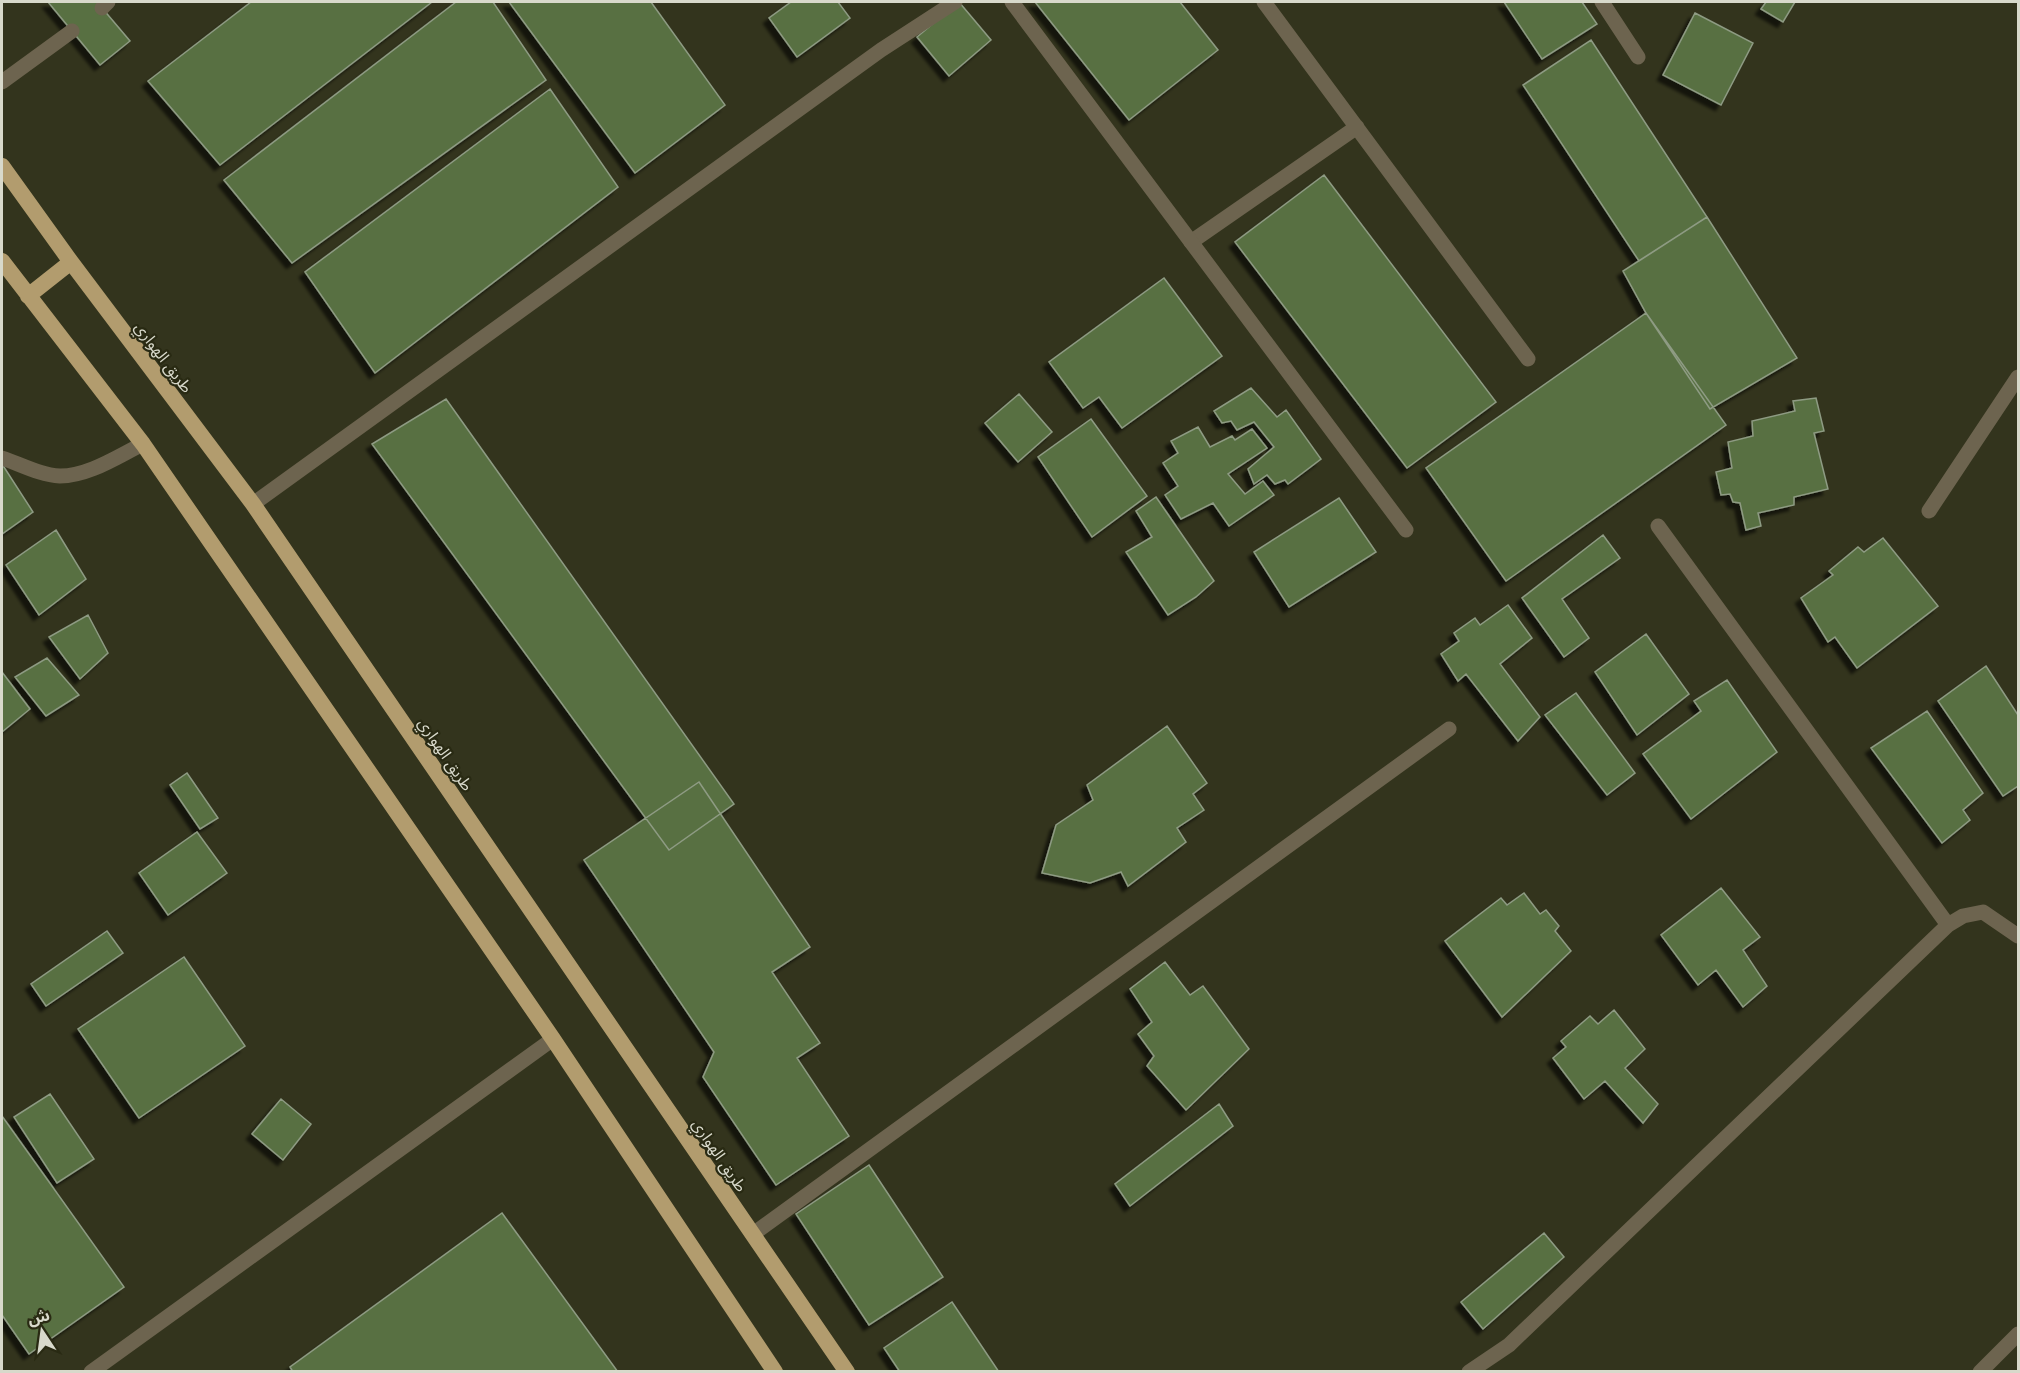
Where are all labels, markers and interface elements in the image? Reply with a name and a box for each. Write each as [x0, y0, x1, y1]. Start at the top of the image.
street label: طريق الهواري [129, 317, 198, 398]
street label: طريق الهواري [412, 713, 479, 796]
street label: طريق الهواري [686, 1114, 753, 1197]
north arrow [12, 1301, 72, 1361]
text: ش [25, 1303, 52, 1330]

